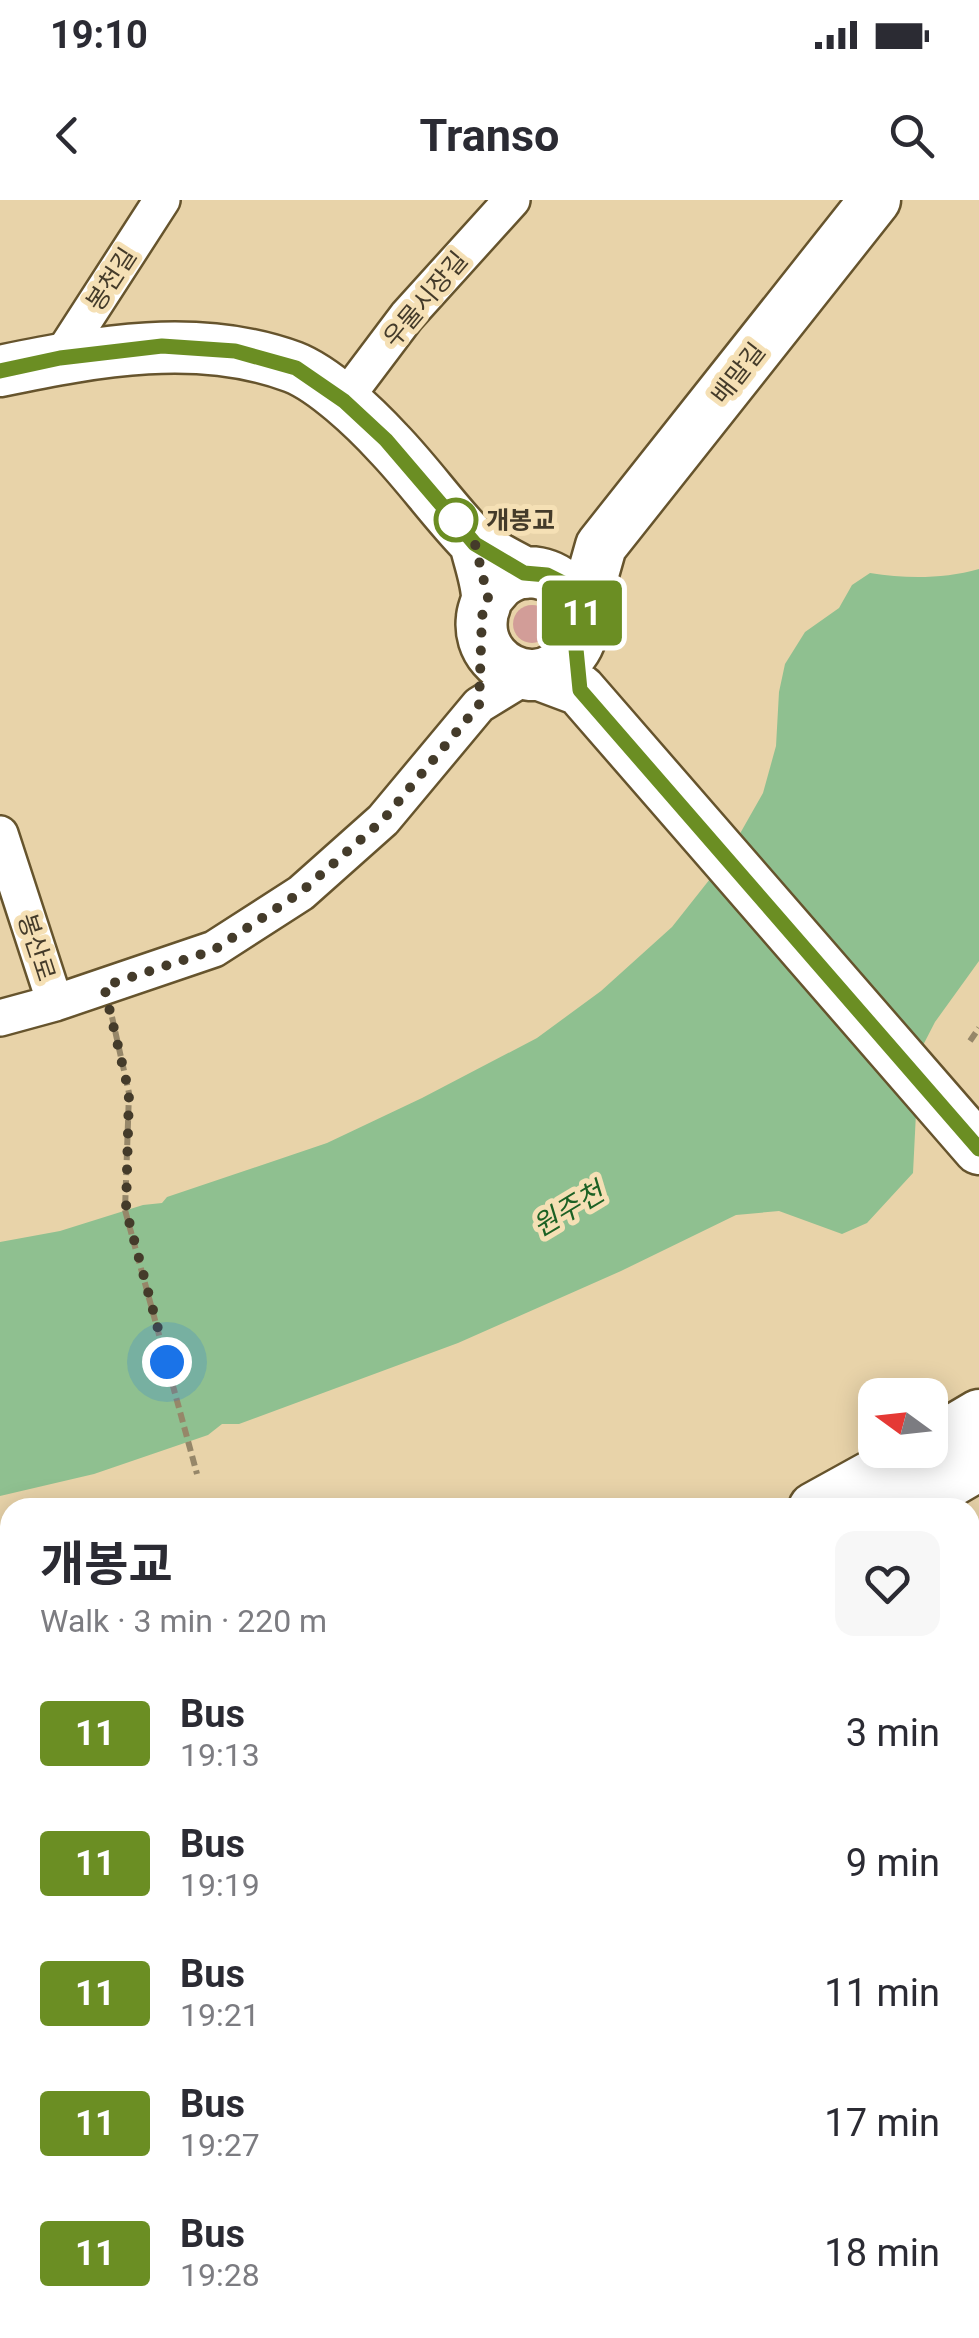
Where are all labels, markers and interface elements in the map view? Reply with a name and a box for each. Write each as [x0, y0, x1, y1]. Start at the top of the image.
text: 19:10 [50, 13, 148, 57]
icon: back [40, 108, 95, 163]
icon: search [884, 108, 939, 163]
text: Transo [420, 109, 559, 162]
street label: 봉천길 [80, 242, 142, 316]
street label: 우물시장길 [377, 246, 473, 353]
street label: 배말길 [706, 337, 771, 409]
marker: 개봉교 [435, 499, 477, 541]
place label: 개봉교 [486, 506, 555, 535]
line badge: 11 [537, 580, 627, 646]
text: 11 [562, 593, 602, 634]
street label: 봉산로 [12, 910, 61, 984]
water label: 원주천 [527, 1174, 613, 1243]
your location [142, 1337, 192, 1387]
north arrow [858, 1378, 948, 1468]
map controls [858, 1378, 948, 1468]
button: heart [835, 1531, 940, 1636]
text: 개봉교 [40, 1536, 172, 1593]
text: Walk · 3 min · 220 m [40, 1602, 327, 1640]
text: Bus [180, 1692, 245, 1736]
text: 3 min [846, 1711, 940, 1755]
text: 11 [75, 1713, 115, 1754]
text: 19:13 [180, 1736, 260, 1774]
text: Bus [180, 1822, 245, 1866]
text: 9 min [846, 1841, 940, 1885]
text: 11 [75, 1843, 115, 1884]
text: 19:19 [180, 1866, 260, 1904]
text: Bus [180, 1952, 245, 1996]
text: 11 min [824, 1971, 940, 2015]
text: 11 [75, 1973, 115, 2014]
text: 19:21 [180, 1996, 260, 2034]
text: Bus [180, 2082, 245, 2126]
text: 17 min [824, 2101, 940, 2145]
text: 11 [75, 2103, 115, 2144]
text: 19:27 [180, 2126, 260, 2164]
text: Bus [180, 2212, 245, 2256]
text: 18 min [824, 2231, 940, 2275]
text: 11 [75, 2233, 115, 2274]
text: 19:28 [180, 2256, 260, 2294]

